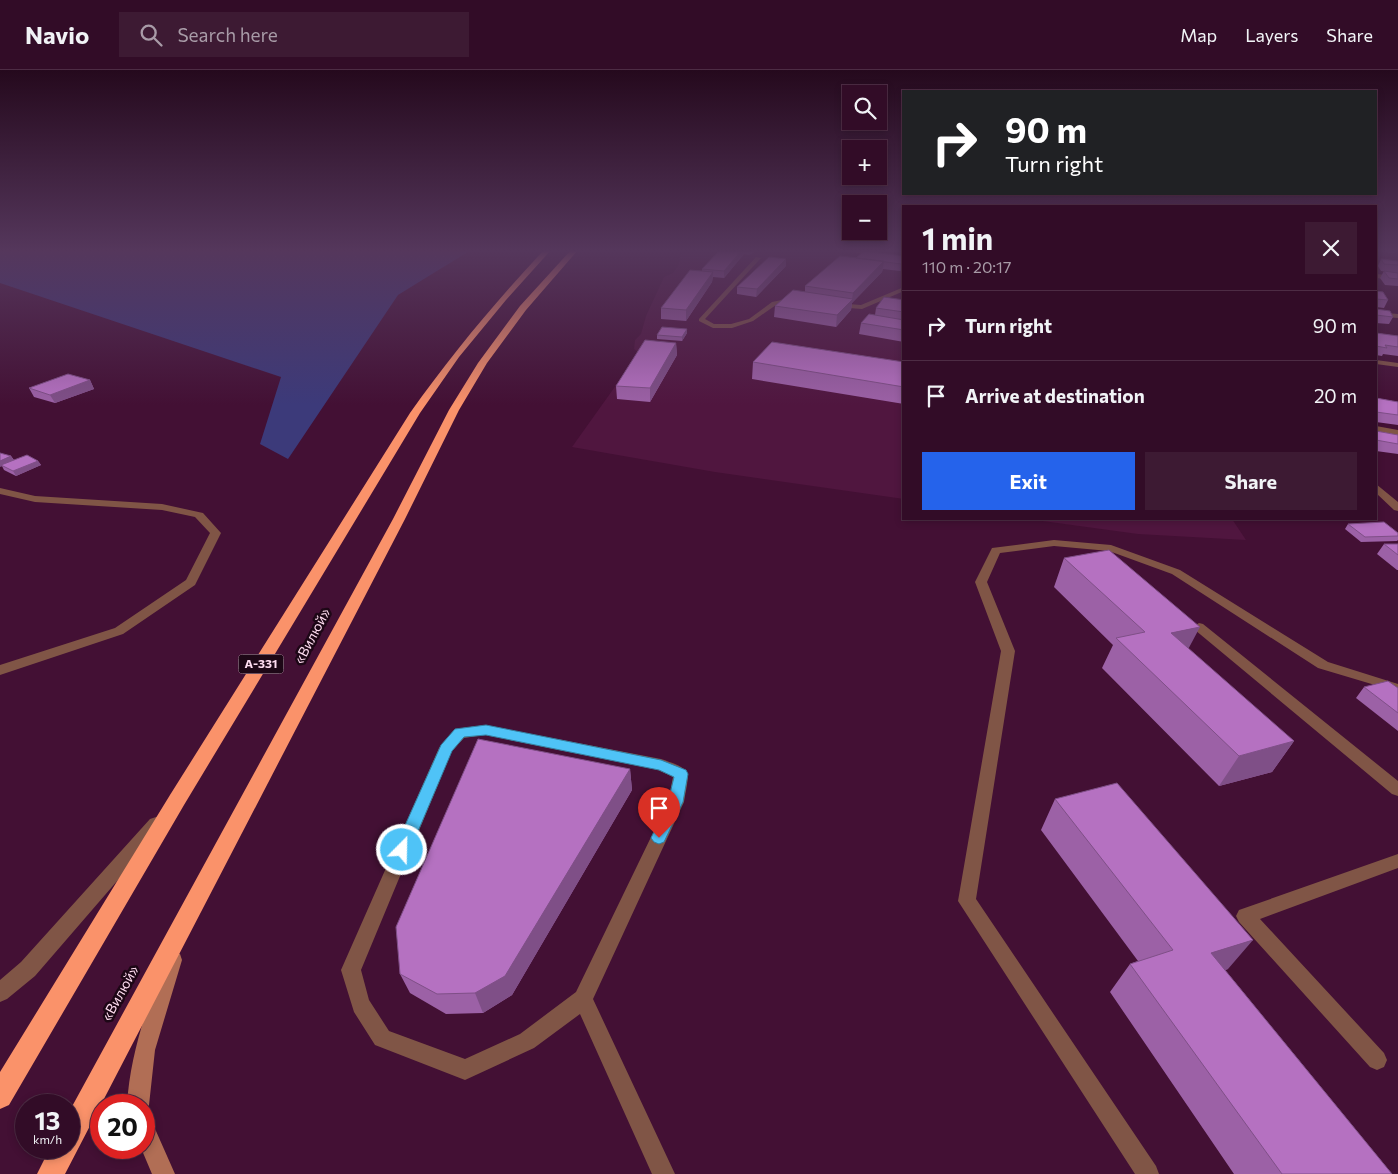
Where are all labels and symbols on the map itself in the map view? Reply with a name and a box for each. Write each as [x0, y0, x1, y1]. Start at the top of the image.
street label: «Вилюй» [290, 605, 333, 666]
road number: А-331 [238, 654, 284, 674]
pin [638, 787, 680, 838]
position arrow [375, 823, 427, 875]
street label: «Вилюй» [97, 962, 142, 1023]
speed limit sign: 20 [90, 1094, 155, 1159]

